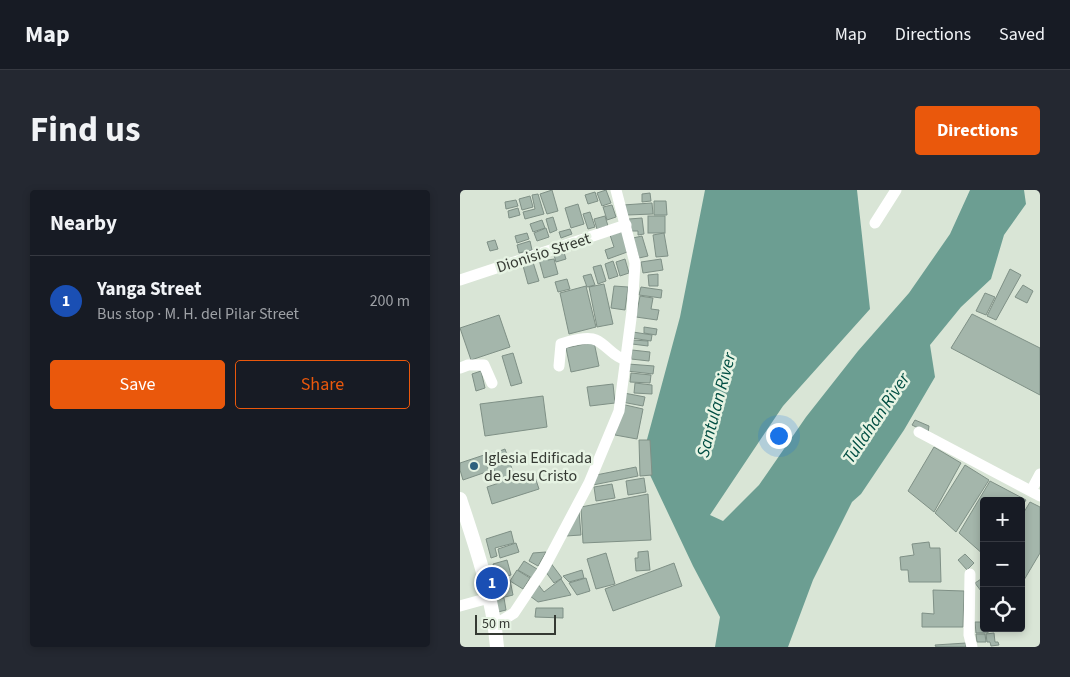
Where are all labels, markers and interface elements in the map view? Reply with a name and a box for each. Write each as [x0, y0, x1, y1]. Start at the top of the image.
text: Map [25, 17, 70, 52]
text: Map [835, 22, 867, 47]
text: Directions [895, 22, 971, 47]
text: Saved [999, 22, 1045, 47]
text: Find us [30, 105, 140, 155]
button: Directions [915, 106, 1040, 155]
text: Nearby [50, 208, 117, 238]
street label: Dionisio Street [493, 227, 594, 279]
text: Yanga Street [97, 276, 201, 303]
text: 1 [62, 290, 70, 312]
text: 200 m [370, 290, 410, 312]
text: Bus stop · M. H. del Pilar Street [97, 303, 299, 325]
water label: Santulan River [691, 349, 743, 460]
button: Save [50, 360, 225, 409]
button: Share [235, 360, 410, 409]
water label: Tullahan River [837, 367, 916, 469]
your location [766, 423, 792, 449]
place label: Iglesia Edificada de Jesu Cristo [484, 447, 592, 487]
marker: Iglesia Edificada de Jesu Cristo [468, 460, 480, 472]
map controls [980, 497, 1025, 632]
button: + [980, 497, 1025, 542]
button: − [980, 542, 1025, 587]
pin: 1 [476, 564, 508, 602]
button: locate [980, 587, 1025, 632]
scale bar [475, 612, 556, 635]
text: 50 m [482, 614, 510, 634]

